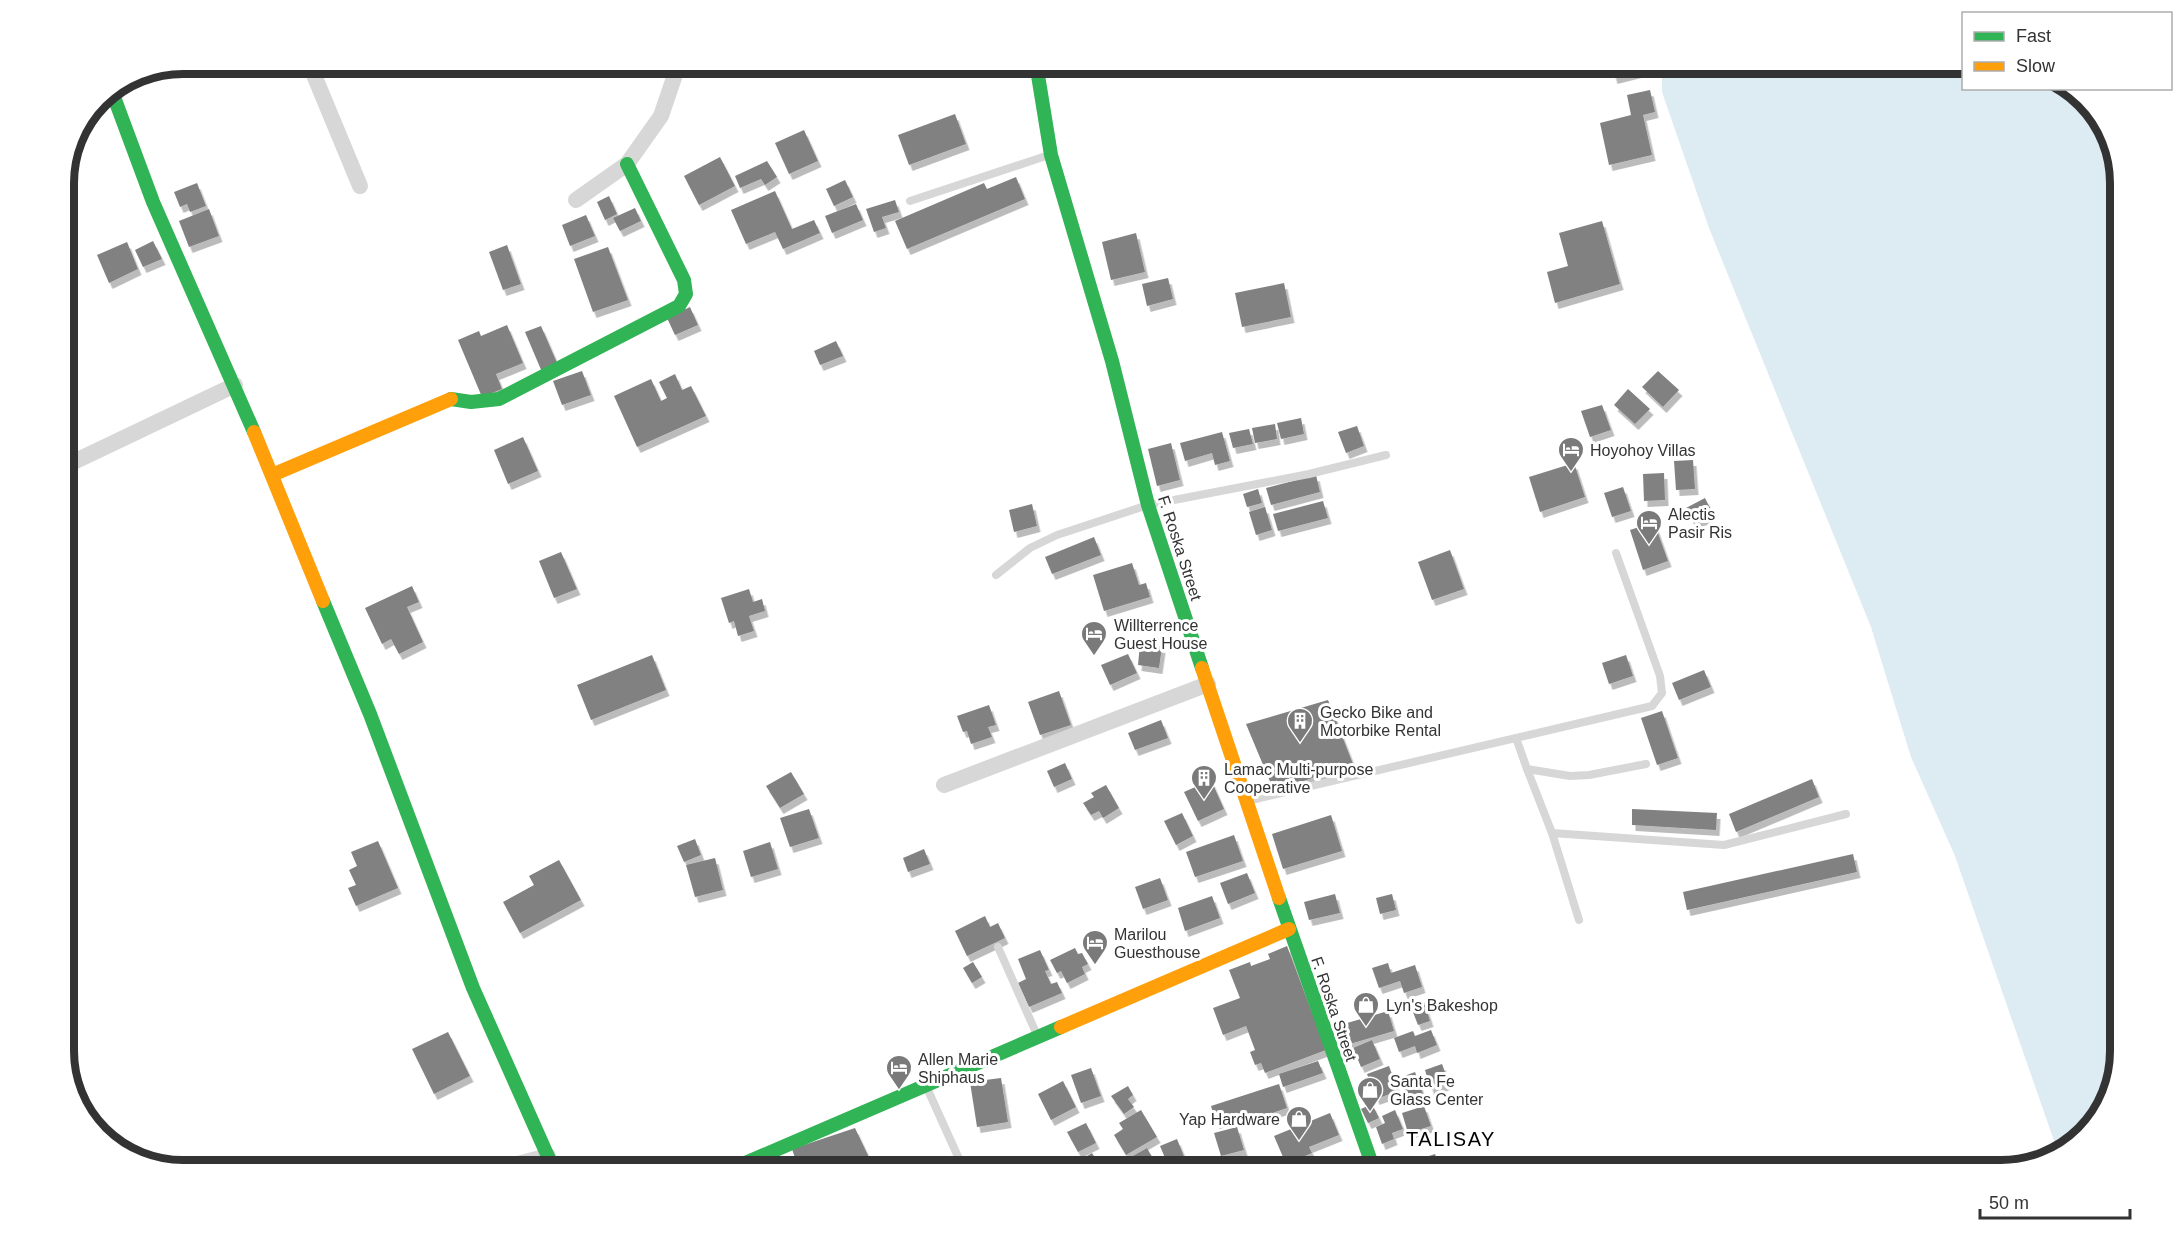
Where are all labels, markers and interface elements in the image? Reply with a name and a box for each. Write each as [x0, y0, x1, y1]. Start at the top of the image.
legend [1962, 12, 2172, 90]
text: Fast [2016, 26, 2051, 46]
text: Slow [2016, 56, 2056, 76]
hotel icon: Hoyohoy Villas [1556, 435, 1586, 473]
place label: Hoyohoy Villas [1590, 442, 1696, 459]
street label: F. Roska Street [1155, 493, 1205, 603]
place label: Alectis Pasir Ris [1668, 506, 1732, 541]
hotel icon: Alectis Pasir Ris [1634, 508, 1664, 546]
place label: Willterrence Guest House [1114, 617, 1207, 652]
hotel icon: Willterrence Guest House [1079, 619, 1109, 657]
place label: Gecko Bike and Motorbike Rental [1320, 704, 1441, 739]
building icon: Gecko Bike and Motorbike Rental [1285, 706, 1315, 744]
place label: Lamac Multi-purpose Cooperative [1224, 761, 1374, 796]
building icon: Lamac Multi-purpose Cooperative [1189, 763, 1219, 801]
place label: Marilou Guesthouse [1114, 926, 1200, 961]
hotel icon: Marilou Guesthouse [1080, 928, 1110, 966]
street label: F. Roska Street [1308, 955, 1360, 1064]
shop icon: Lyn's Bakeshop [1351, 990, 1381, 1028]
place label: Lyn's Bakeshop [1386, 997, 1498, 1014]
place label: Allen Marie Shiphaus [918, 1051, 998, 1086]
hotel icon: Allen Marie Shiphaus [884, 1053, 914, 1091]
place label: Santa Fe Glass Center [1390, 1073, 1484, 1108]
shop icon: Santa Fe Glass Center [1355, 1075, 1385, 1113]
shop icon: Yap Hardware [1284, 1104, 1314, 1142]
place label: Yap Hardware [1179, 1111, 1280, 1128]
district label: TALISAY [1406, 1128, 1496, 1150]
scale bar [1980, 1182, 2130, 1220]
text: 50 m [1989, 1193, 2029, 1213]

